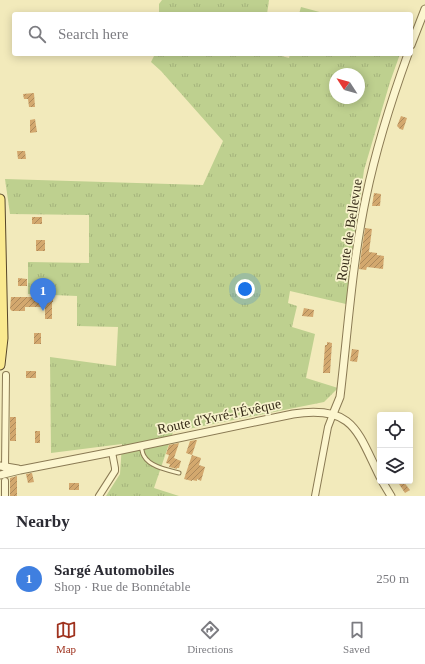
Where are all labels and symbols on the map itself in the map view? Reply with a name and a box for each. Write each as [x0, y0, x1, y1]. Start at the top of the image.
north arrow [329, 68, 365, 104]
street label: Route de Bellevue [334, 178, 365, 282]
pin: 1 [30, 278, 56, 311]
your location [235, 279, 255, 299]
street label: Route d'Yvré-l'Évêque [156, 395, 282, 437]

